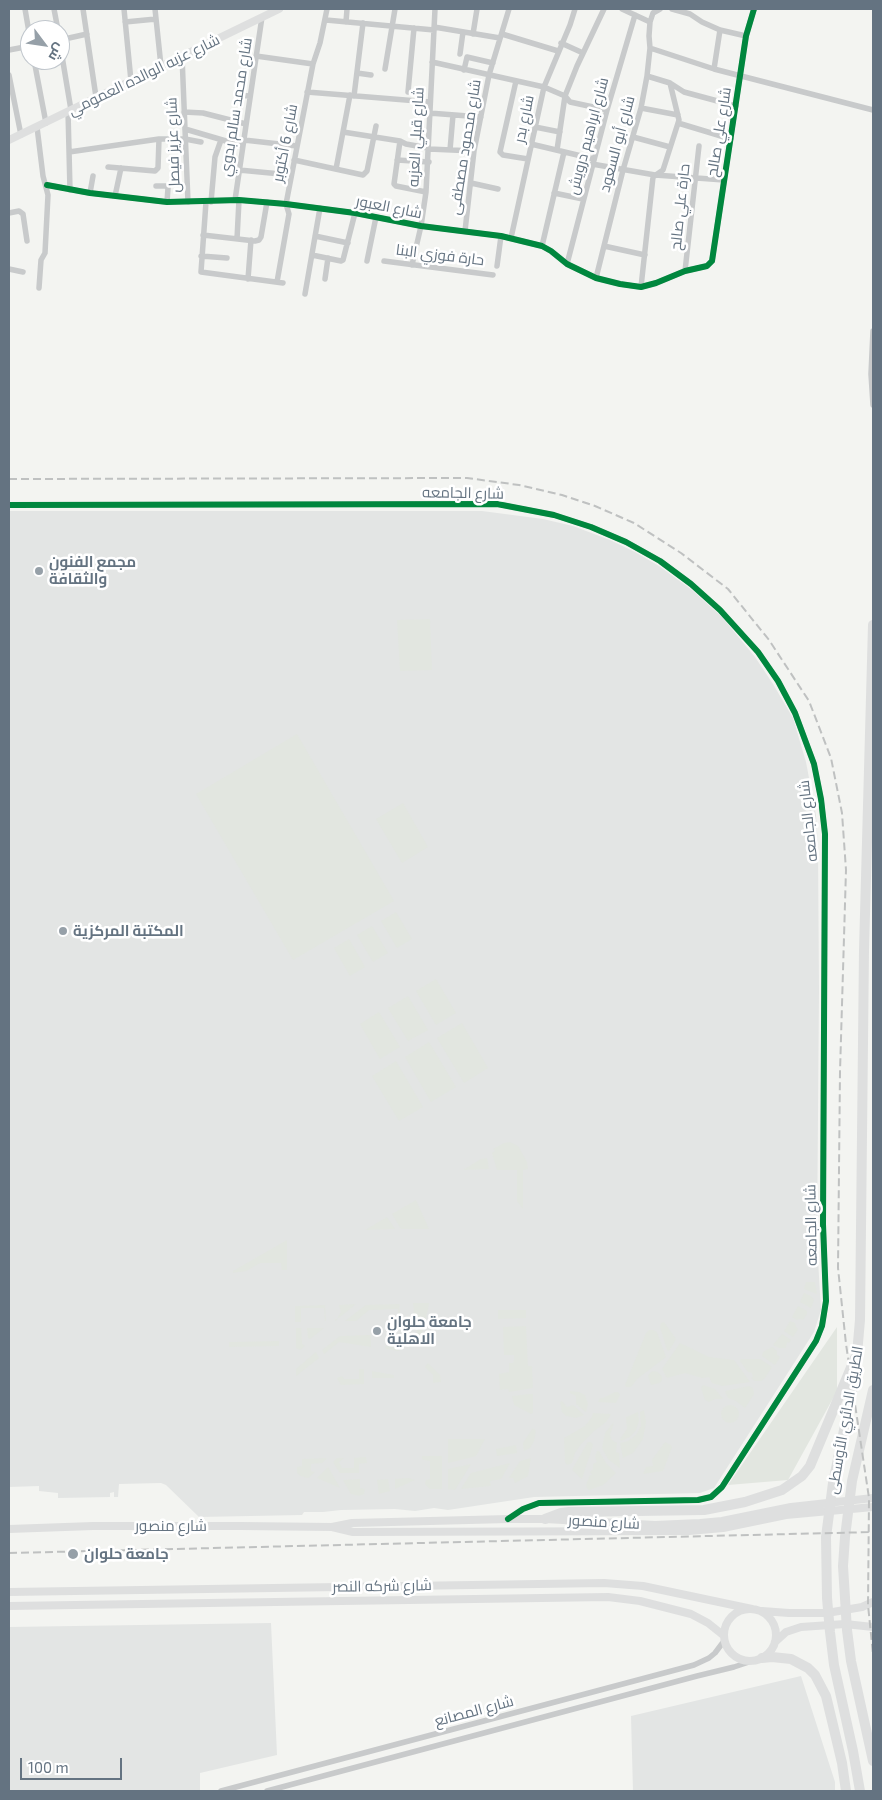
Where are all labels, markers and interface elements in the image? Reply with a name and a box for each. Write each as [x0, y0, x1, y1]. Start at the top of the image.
north arrow [20, 20, 70, 70]
street label: شارع عزبه الوالده العمومي [65, 30, 223, 120]
street label: شارع محمد سالم بدوي [216, 36, 256, 178]
text: ش [46, 40, 69, 65]
street label: شارع ابراهيم درويش [564, 75, 612, 197]
street label: شارع محمود مصطفى [445, 78, 485, 216]
street label: شارع علي صالح [703, 86, 735, 178]
street label: شارع قبلي العزبه [404, 87, 428, 187]
street label: شارع بدر [510, 93, 538, 145]
street label: شارع أبو السعود [595, 94, 639, 194]
street label: شارع عزيز فيصل [162, 97, 184, 193]
street label: شارع 6 أكتوبر [269, 102, 301, 184]
street label: حارة علي صالح [666, 163, 694, 251]
street label: شارع العبور [354, 192, 424, 222]
street label: حارة فوزي البنا [395, 241, 485, 269]
street label: شارع الجامعه [422, 483, 504, 503]
place label: مجمع الفنون والثقافة [49, 553, 136, 588]
marker: مجمع الفنون والثقافة [33, 565, 45, 577]
street label: شارع الجامعه [795, 779, 821, 863]
place label: المكتبة المركزية [73, 922, 184, 940]
marker: المكتبة المركزية [57, 925, 69, 937]
street label: شارع الجامعه [801, 1184, 821, 1266]
place label: جامعة حلوان الاهلية [387, 1313, 472, 1348]
marker: جامعة حلوان الاهلية [371, 1325, 383, 1337]
street label: الطريق الدائري الأوسطى [823, 1345, 867, 1495]
street label: شارع منصور [568, 1511, 640, 1533]
street label: شارع منصور [135, 1517, 207, 1535]
place label: جامعة حلوان [84, 1545, 169, 1563]
marker: جامعة حلوان [66, 1547, 80, 1561]
street label: شارع شركه النصر [332, 1576, 432, 1596]
street label: شارع المصانع [432, 1692, 516, 1730]
scale bar [22, 1748, 125, 1780]
text: 100 m [28, 1758, 69, 1776]

